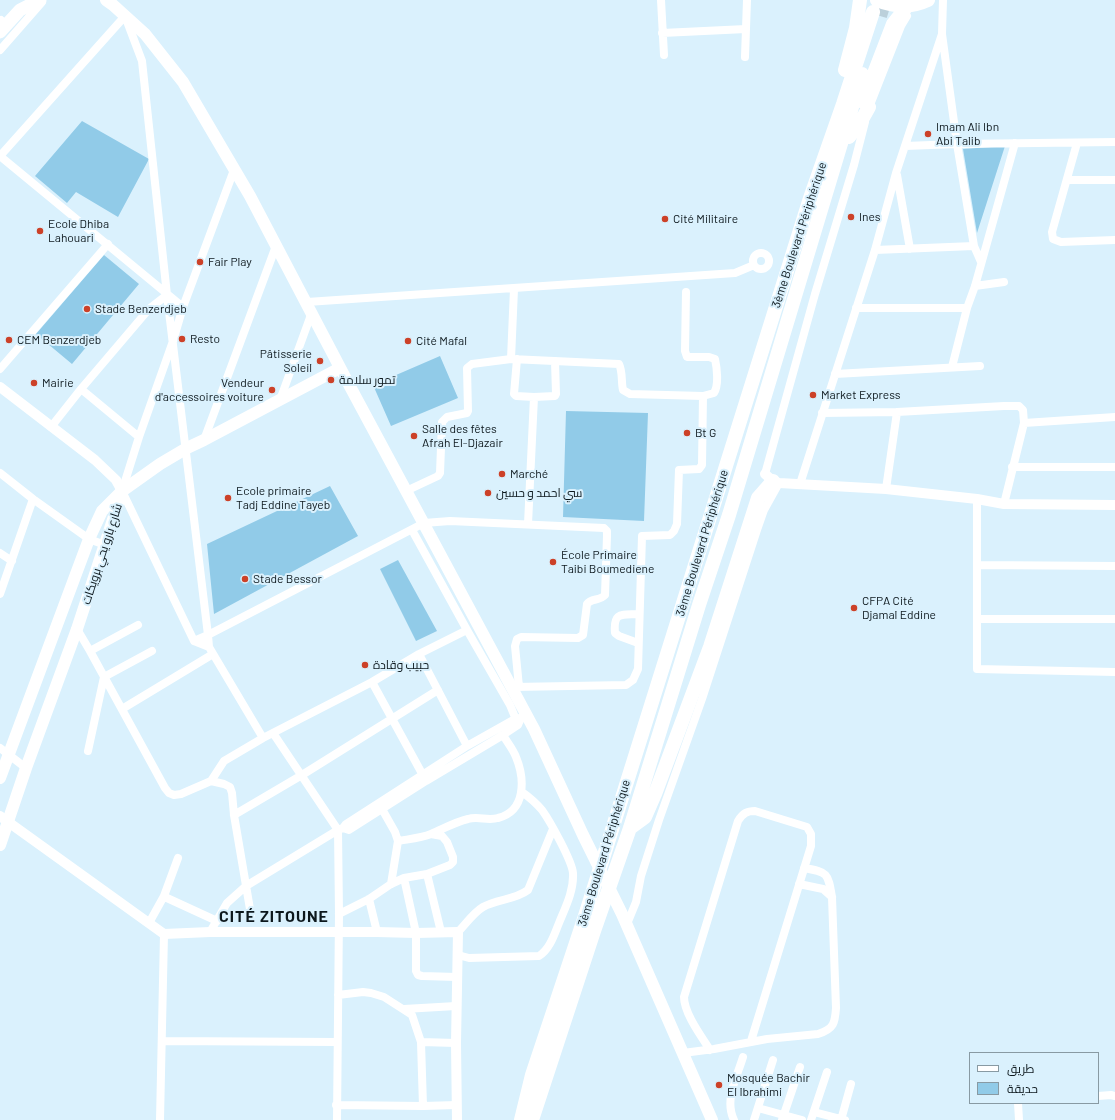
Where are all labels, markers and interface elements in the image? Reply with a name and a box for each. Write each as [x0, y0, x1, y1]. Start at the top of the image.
place label: Imam Ali Ibn Abi Talib [936, 120, 999, 148]
marker: Imam Ali Ibn Abi Talib [923, 129, 933, 139]
street label: 3ème Boulevard Périphérique [769, 160, 829, 310]
place label: Ines [859, 210, 881, 224]
place label: Cité Militaire [673, 212, 738, 226]
marker: Ines [846, 212, 856, 222]
marker: Cité Militaire [660, 214, 670, 224]
place label: Ecole Dhiba Lahouari [48, 217, 109, 245]
marker: Ecole Dhiba Lahouari [35, 226, 45, 236]
place label: Fair Play [208, 255, 252, 269]
marker: Fair Play [195, 257, 205, 267]
place label: Stade Benzerdjeb [95, 302, 187, 316]
marker: Stade Benzerdjeb [82, 304, 92, 314]
place label: Resto [190, 332, 220, 346]
place label: CEM Benzerdjeb [17, 333, 101, 347]
marker: Resto [177, 334, 187, 344]
place label: Cité Mafal [416, 334, 467, 348]
marker: CEM Benzerdjeb [4, 335, 14, 345]
marker: Cité Mafal [403, 336, 413, 346]
place label: Pâtisserie Soleil [260, 347, 312, 375]
marker: Pâtisserie Soleil [315, 356, 325, 366]
place label: تمور سلامة [339, 373, 395, 387]
marker: تمور سلامة [326, 375, 336, 385]
place label: Mairie [42, 376, 74, 390]
place label: Vendeur d'accessoires voiture [155, 376, 264, 404]
marker: Mairie [29, 378, 39, 388]
marker: Vendeur d'accessoires voiture [267, 385, 277, 395]
place label: Market Express [821, 388, 901, 402]
marker: Market Express [808, 390, 818, 400]
place label: Salle des fêtes Afrah El-Djazair [422, 422, 503, 450]
place label: Bt G [695, 426, 716, 440]
marker: Bt G [682, 428, 692, 438]
marker: Salle des fêtes Afrah El-Djazair [409, 431, 419, 441]
place label: Marché [510, 467, 548, 481]
street label: 3ème Boulevard Périphérique [673, 468, 731, 618]
marker: Marché [497, 469, 507, 479]
place label: Ecole primaire Tadj Eddine Tayeb [236, 484, 330, 512]
place label: سي احمد و حسين [496, 486, 582, 500]
marker: سي احمد و حسين [483, 488, 493, 498]
marker: Ecole primaire Tadj Eddine Tayeb [223, 493, 233, 503]
street label: شارع بارو يحي برويكات [79, 502, 125, 606]
place label: École Primaire Taibi Boumediene [561, 548, 654, 576]
marker: École Primaire Taibi Boumediene [548, 557, 558, 567]
place label: Stade Bessor [253, 572, 322, 586]
marker: Stade Bessor [240, 574, 250, 584]
place label: CFPA Cité Djamal Eddine [862, 594, 936, 622]
marker: CFPA Cité Djamal Eddine [849, 603, 859, 613]
place label: حبيب وقادة [373, 658, 429, 672]
marker: حبيب وقادة [360, 660, 370, 670]
street label: 3ème Boulevard Périphérique [575, 778, 633, 928]
district label: CITÉ ZITOUNE [219, 907, 329, 927]
legend [969, 1052, 1099, 1104]
text: طريق [1007, 1061, 1034, 1075]
place label: Mosquée Bachir El Ibrahimi [727, 1071, 810, 1099]
marker: Mosquée Bachir El Ibrahimi [714, 1080, 724, 1090]
text: حديقة [1007, 1081, 1038, 1095]

